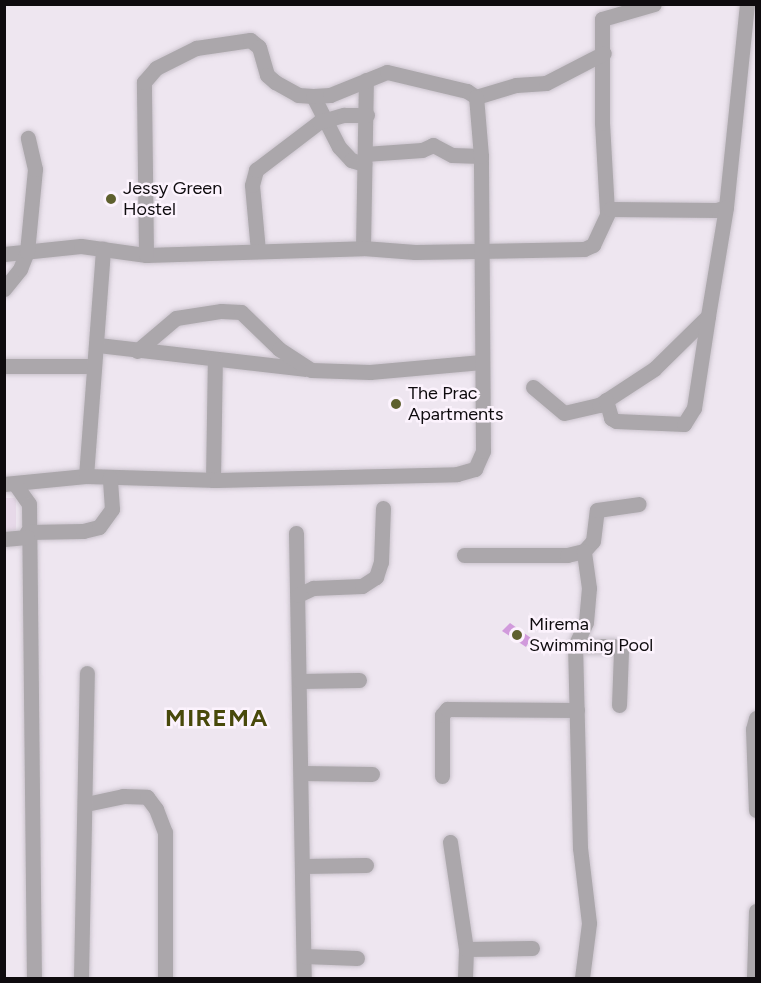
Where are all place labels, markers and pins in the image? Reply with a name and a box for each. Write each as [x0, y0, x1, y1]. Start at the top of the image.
place label: Jessy Green Hostel [123, 178, 222, 220]
marker: Jessy Green Hostel [104, 192, 118, 206]
place label: The Prac Apartments [408, 383, 503, 426]
marker: The Prac Apartments [389, 397, 403, 411]
place label: Mirema Swimming Pool [529, 614, 653, 656]
marker: Mirema Swimming Pool [510, 628, 524, 642]

